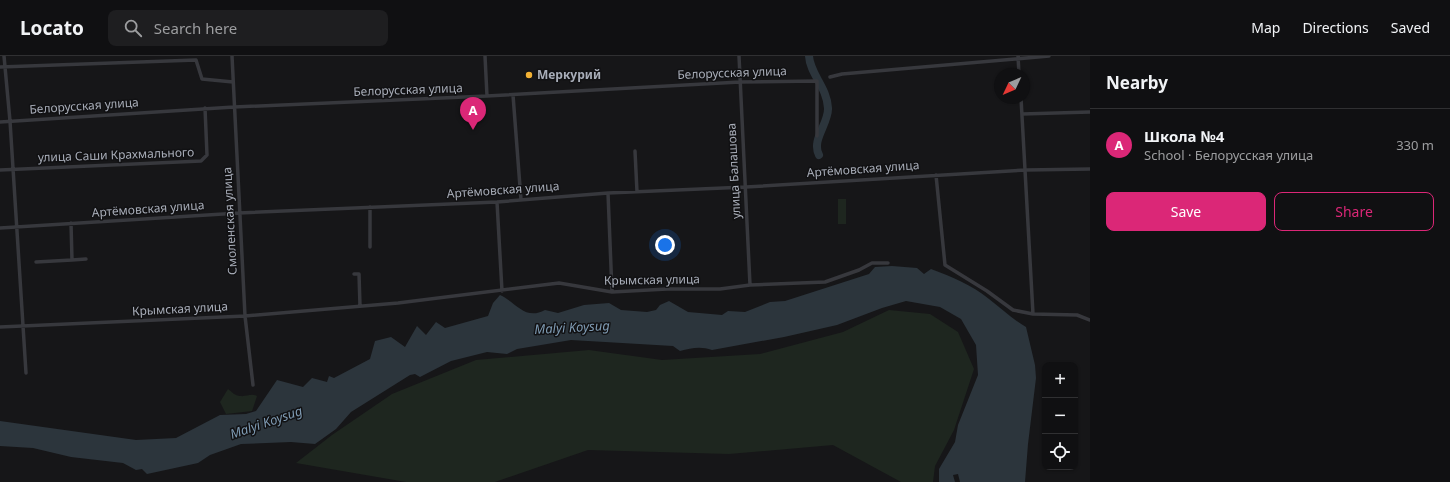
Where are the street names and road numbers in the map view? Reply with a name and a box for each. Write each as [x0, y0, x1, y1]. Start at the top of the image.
street label: Белорусская улица [677, 62, 787, 83]
street label: Белорусская улица [353, 79, 463, 100]
street label: Белорусская улица [29, 93, 139, 118]
street label: улица Балашова [722, 123, 745, 220]
street label: улица Саши Крахмального [38, 143, 194, 166]
street label: Артёмовская улица [806, 156, 920, 181]
street label: Смоленская улица [218, 167, 241, 275]
street label: Артёмовская улица [446, 177, 560, 202]
street label: Артёмовская улица [91, 196, 205, 221]
street label: Крымская улица [604, 270, 700, 289]
street label: Крымская улица [132, 298, 228, 319]

